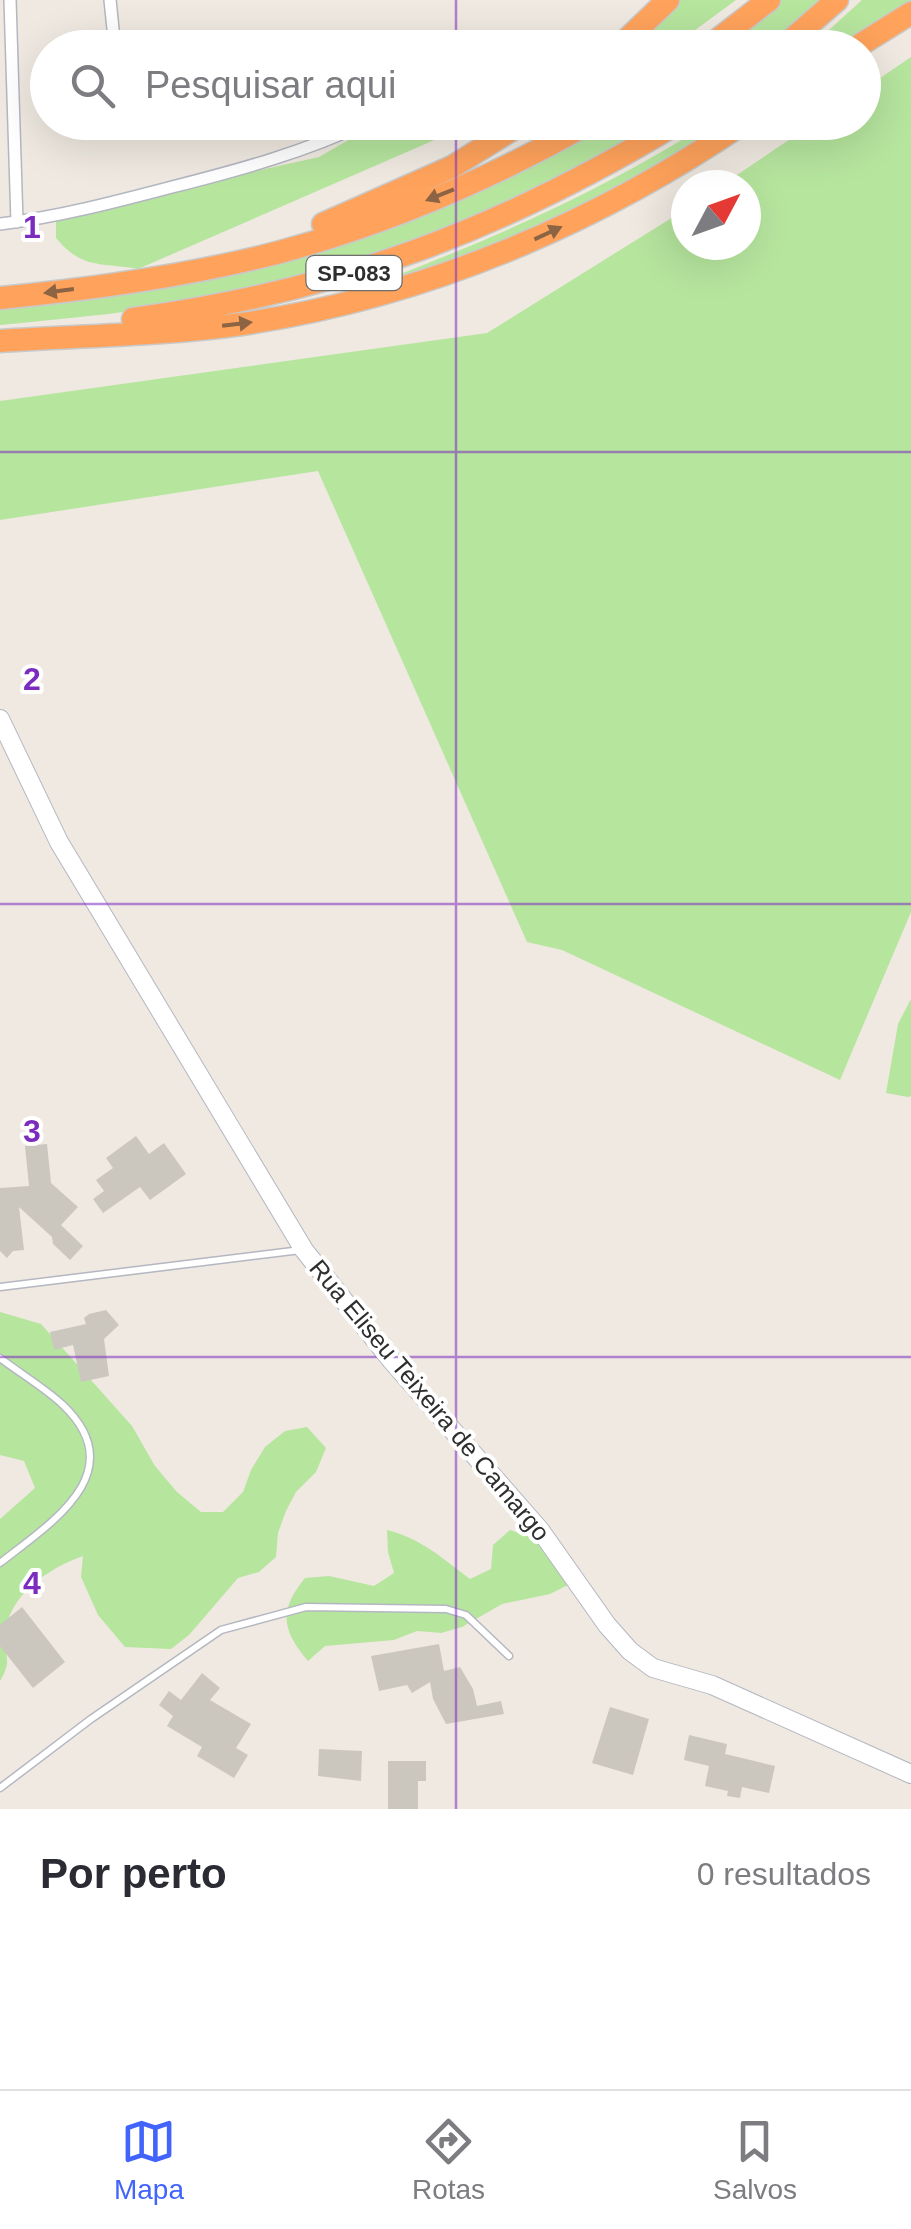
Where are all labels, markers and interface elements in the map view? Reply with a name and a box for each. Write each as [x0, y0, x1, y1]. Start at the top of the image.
search box [30, 30, 881, 140]
icon: search [65, 58, 120, 113]
text: Pesquisar aqui [145, 64, 396, 106]
north arrow [671, 170, 761, 260]
one-way arrow [426, 187, 455, 203]
text: 1 [23, 209, 41, 245]
one-way arrow [534, 225, 563, 242]
road number: SP-083 [306, 256, 402, 290]
one-way arrow [43, 283, 74, 299]
one-way arrow [221, 316, 253, 332]
text: 2 [23, 661, 41, 697]
text: 3 [23, 1113, 41, 1149]
street label: Rua Eliseu Teixeira de Camargo [304, 1254, 556, 1546]
text: 4 [23, 1565, 41, 1601]
text: Por perto [40, 1850, 227, 1897]
text: 0 resultados [697, 1856, 871, 1892]
tab: Mapa [114, 2114, 184, 2206]
tab: Rotas [412, 2114, 485, 2206]
tab: Salvos [713, 2114, 797, 2206]

